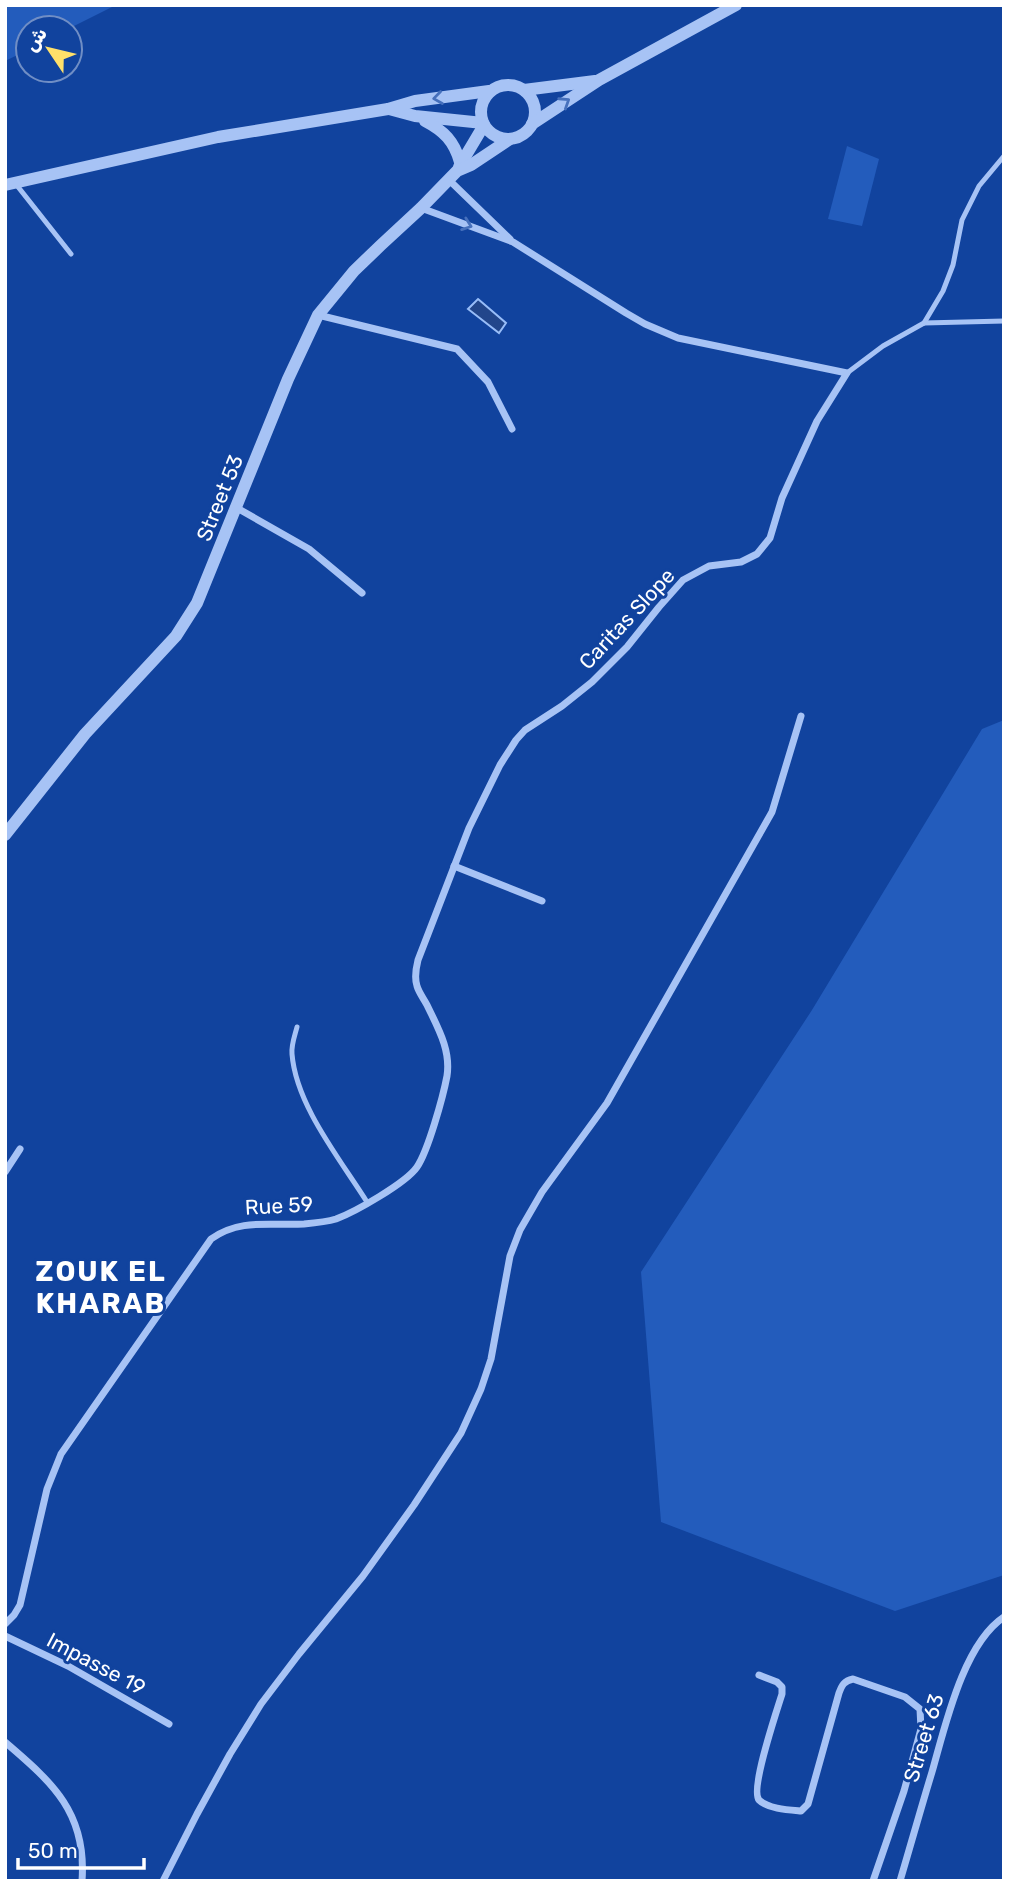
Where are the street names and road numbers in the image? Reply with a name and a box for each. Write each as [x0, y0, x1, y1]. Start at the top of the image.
street label: Street 53 [191, 451, 248, 545]
street label: Caritas Slope [574, 563, 680, 674]
street label: Rue 59 [244, 1191, 314, 1220]
street label: Impasse 19 [43, 1627, 150, 1700]
street label: Street 63 [898, 1691, 949, 1785]

